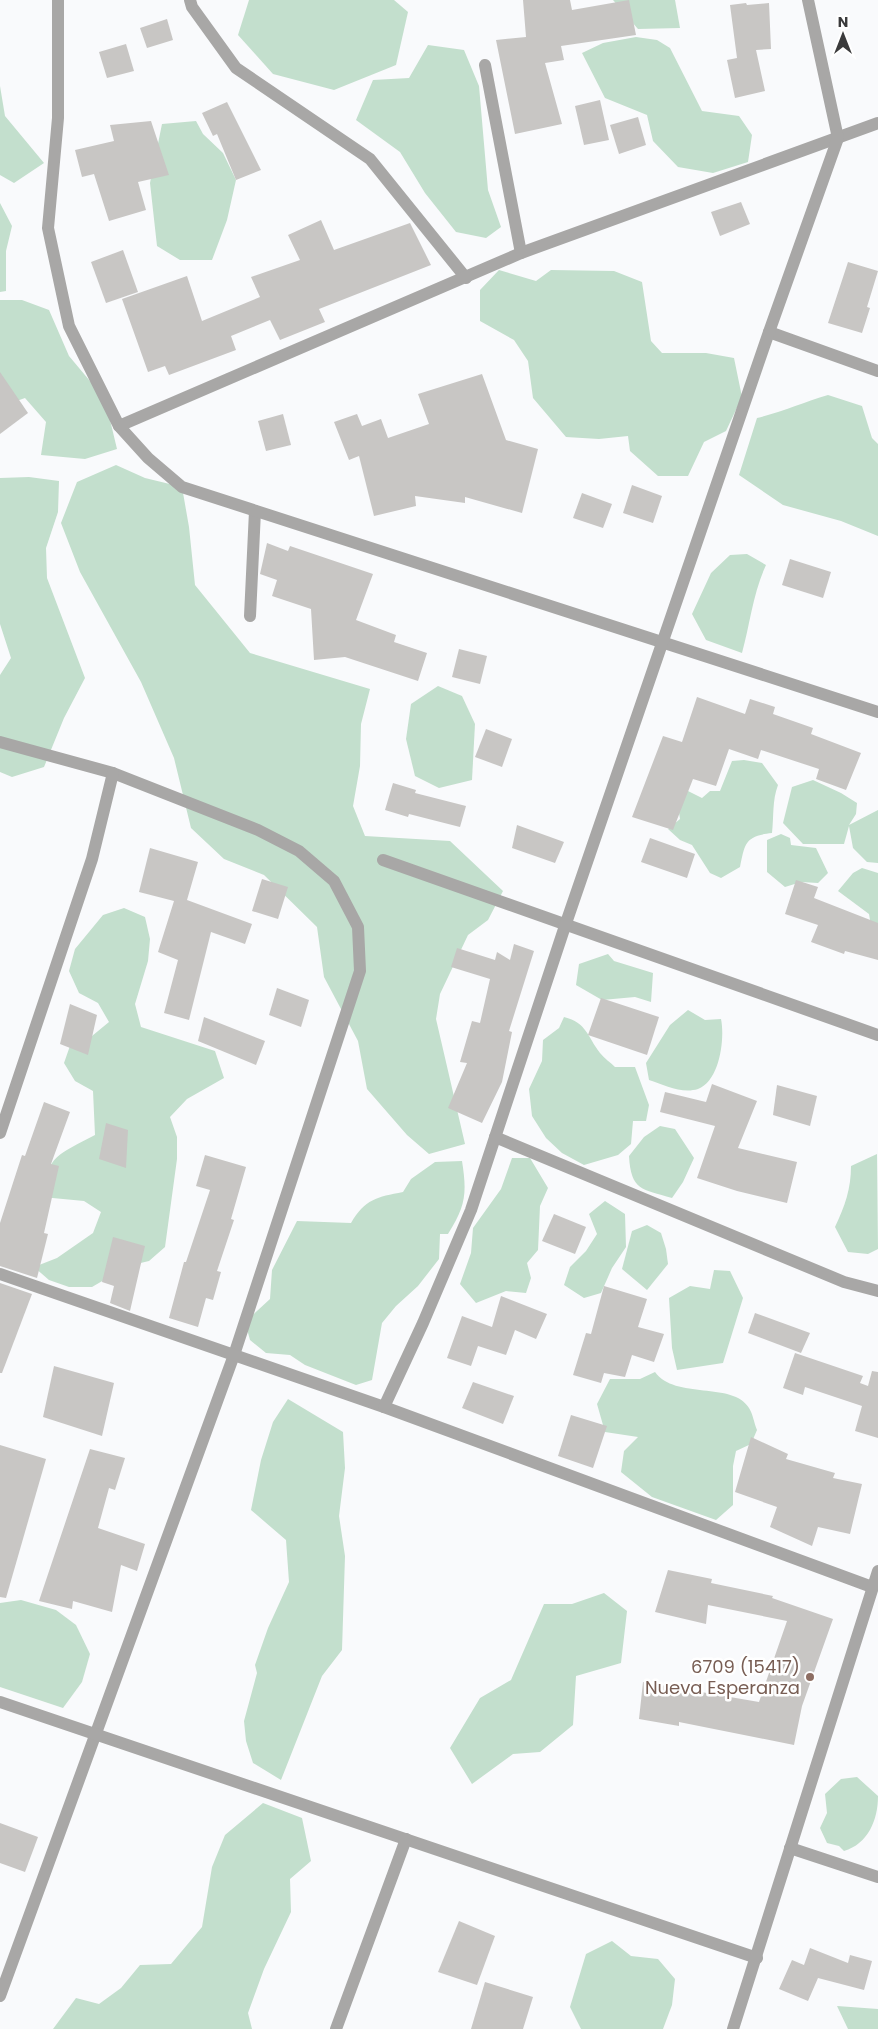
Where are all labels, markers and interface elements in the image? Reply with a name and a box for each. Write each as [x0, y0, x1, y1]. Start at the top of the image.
north arrow [818, 10, 868, 60]
text: N [838, 12, 848, 32]
place label: 6709 (15417) Nueva Esperanza [645, 1654, 800, 1700]
marker: 6709 (15417) Nueva Esperanza [804, 1671, 816, 1683]

